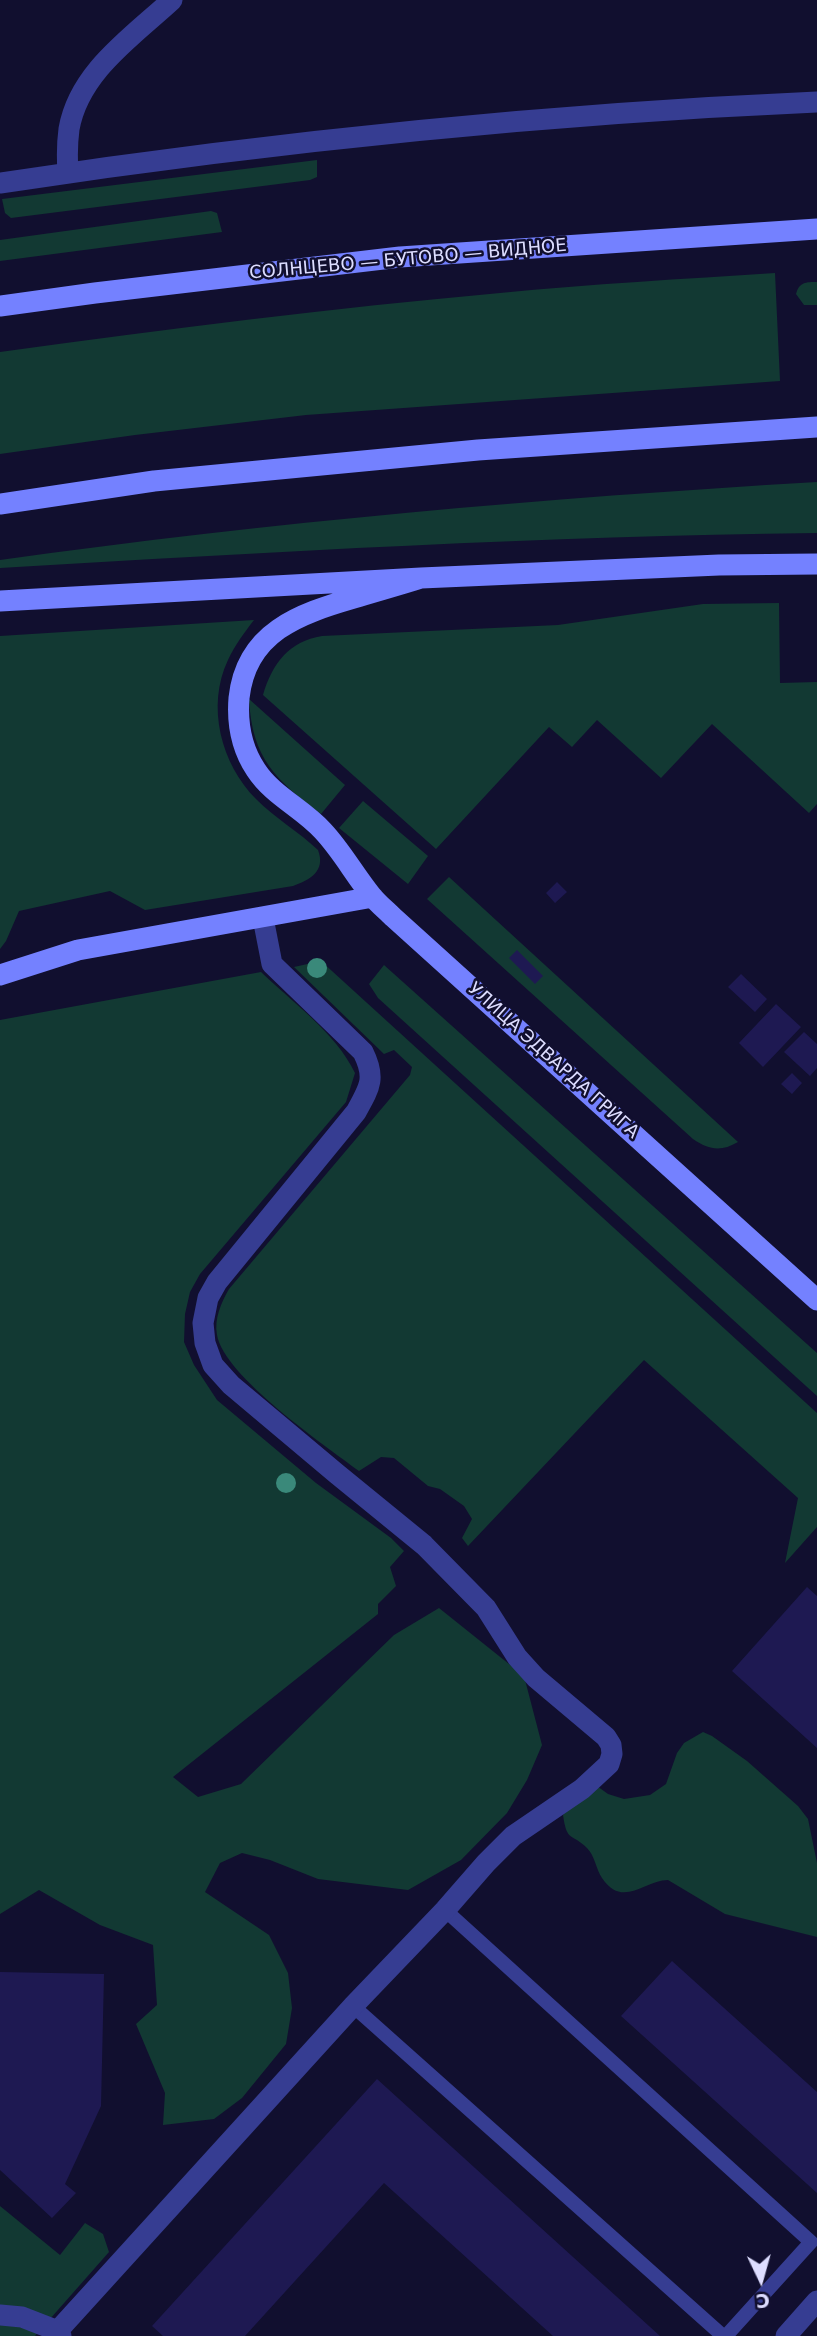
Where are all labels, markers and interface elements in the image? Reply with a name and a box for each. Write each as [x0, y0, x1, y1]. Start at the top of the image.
street label: СОЛНЦЕВО — БУТОВО — ВИДНОЕ [248, 235, 568, 285]
street label: УЛИЦА ЭДВАРДА ГРИГА [463, 978, 643, 1144]
north arrow [726, 2245, 796, 2315]
text: С [755, 2289, 771, 2312]

